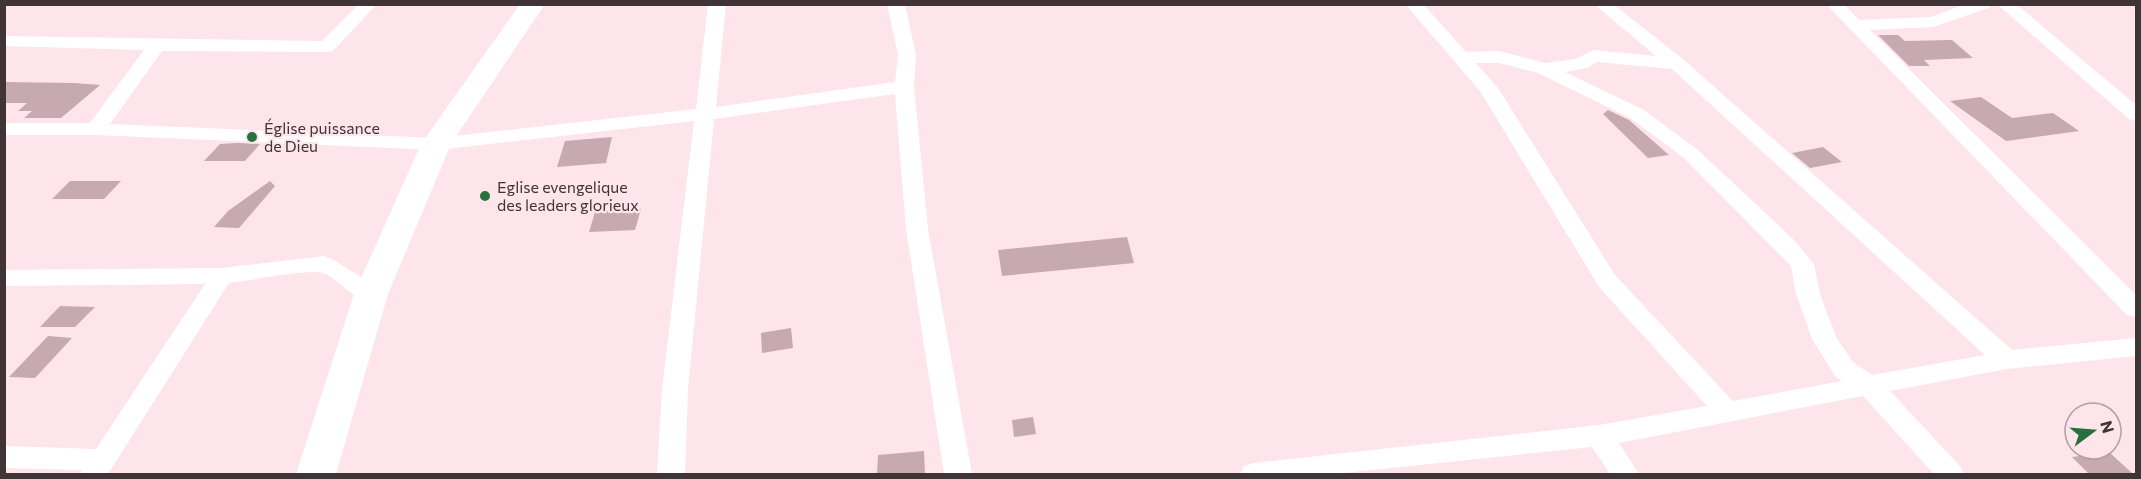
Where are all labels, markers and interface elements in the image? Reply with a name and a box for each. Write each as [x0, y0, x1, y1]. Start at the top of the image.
place label: Église puissance de Dieu [264, 118, 380, 155]
marker: Église puissance de Dieu [245, 130, 259, 144]
place label: Eglise evengelique des leaders glorieux [497, 177, 639, 214]
marker: Eglise evengelique des leaders glorieux [478, 189, 492, 203]
north arrow [2063, 401, 2123, 461]
text: N [2097, 418, 2119, 435]

